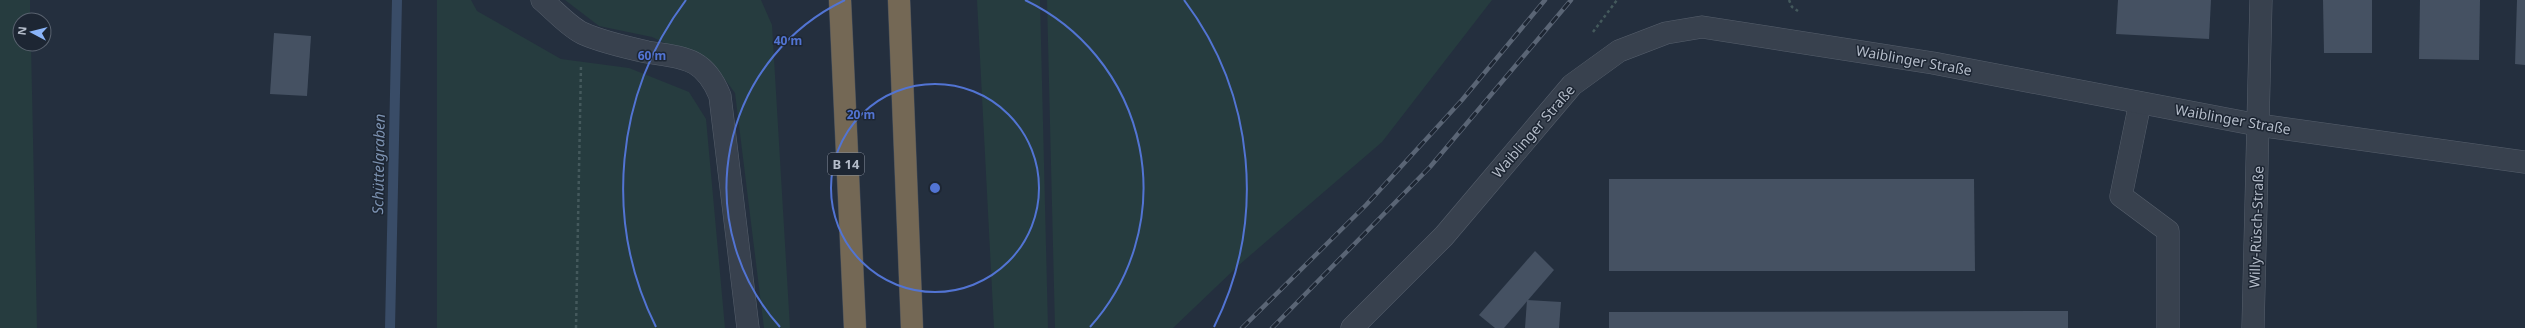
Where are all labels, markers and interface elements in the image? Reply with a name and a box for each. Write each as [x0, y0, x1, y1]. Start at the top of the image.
north arrow [12, 12, 52, 52]
text: N [14, 25, 30, 36]
text: 40 m [774, 32, 802, 49]
street label: Waiblinger Straße [1855, 40, 1974, 80]
text: 60 m [638, 47, 666, 64]
street label: Waiblinger Straße [1487, 80, 1579, 182]
street label: Waiblinger Straße [2174, 99, 2293, 139]
text: 20 m [847, 106, 875, 123]
water label: Schüttelgraben [367, 113, 389, 215]
road number: B 14 [828, 153, 864, 175]
street label: Willy-Rüsch-Straße [2244, 165, 2268, 288]
centre of rings [928, 181, 942, 195]

